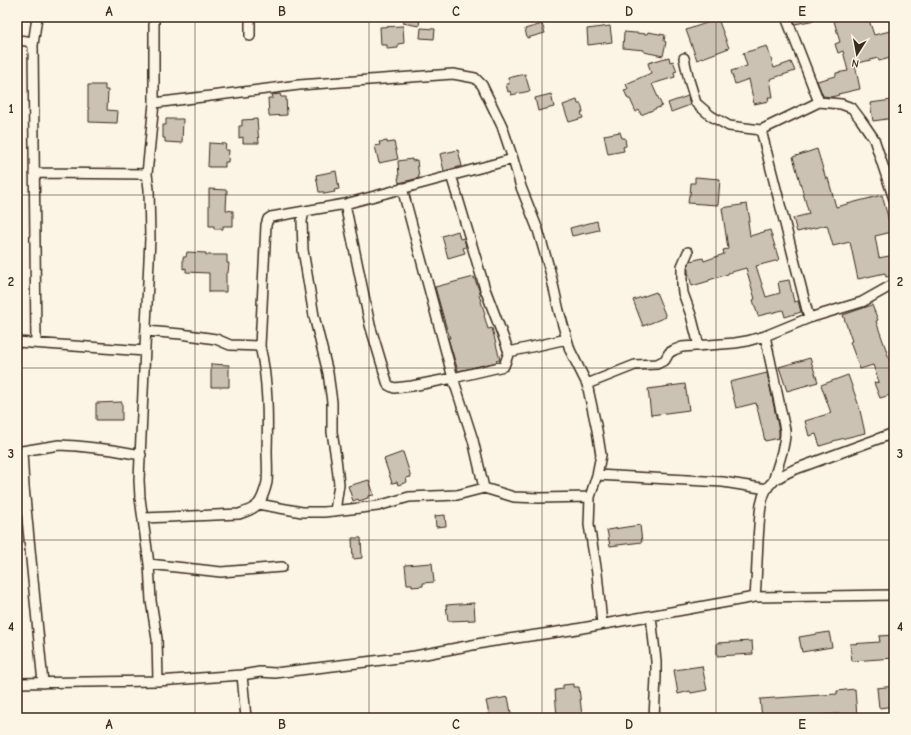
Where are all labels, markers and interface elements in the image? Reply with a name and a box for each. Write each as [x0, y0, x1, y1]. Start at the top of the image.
text: A [105, 4, 113, 19]
text: B [278, 4, 286, 19]
text: C [452, 4, 460, 19]
text: D [625, 4, 633, 19]
text: E [798, 4, 806, 19]
north arrow [837, 34, 877, 74]
text: N [850, 56, 860, 70]
text: 1 [8, 101, 14, 116]
text: 1 [897, 101, 903, 116]
text: 2 [8, 274, 14, 289]
text: 2 [897, 274, 903, 289]
text: 3 [8, 446, 14, 461]
text: 3 [897, 446, 903, 461]
text: 4 [8, 619, 14, 634]
text: 4 [897, 619, 903, 634]
text: A [105, 717, 113, 732]
text: B [278, 717, 286, 732]
text: C [452, 717, 460, 732]
text: D [625, 717, 633, 732]
text: E [798, 717, 806, 732]

